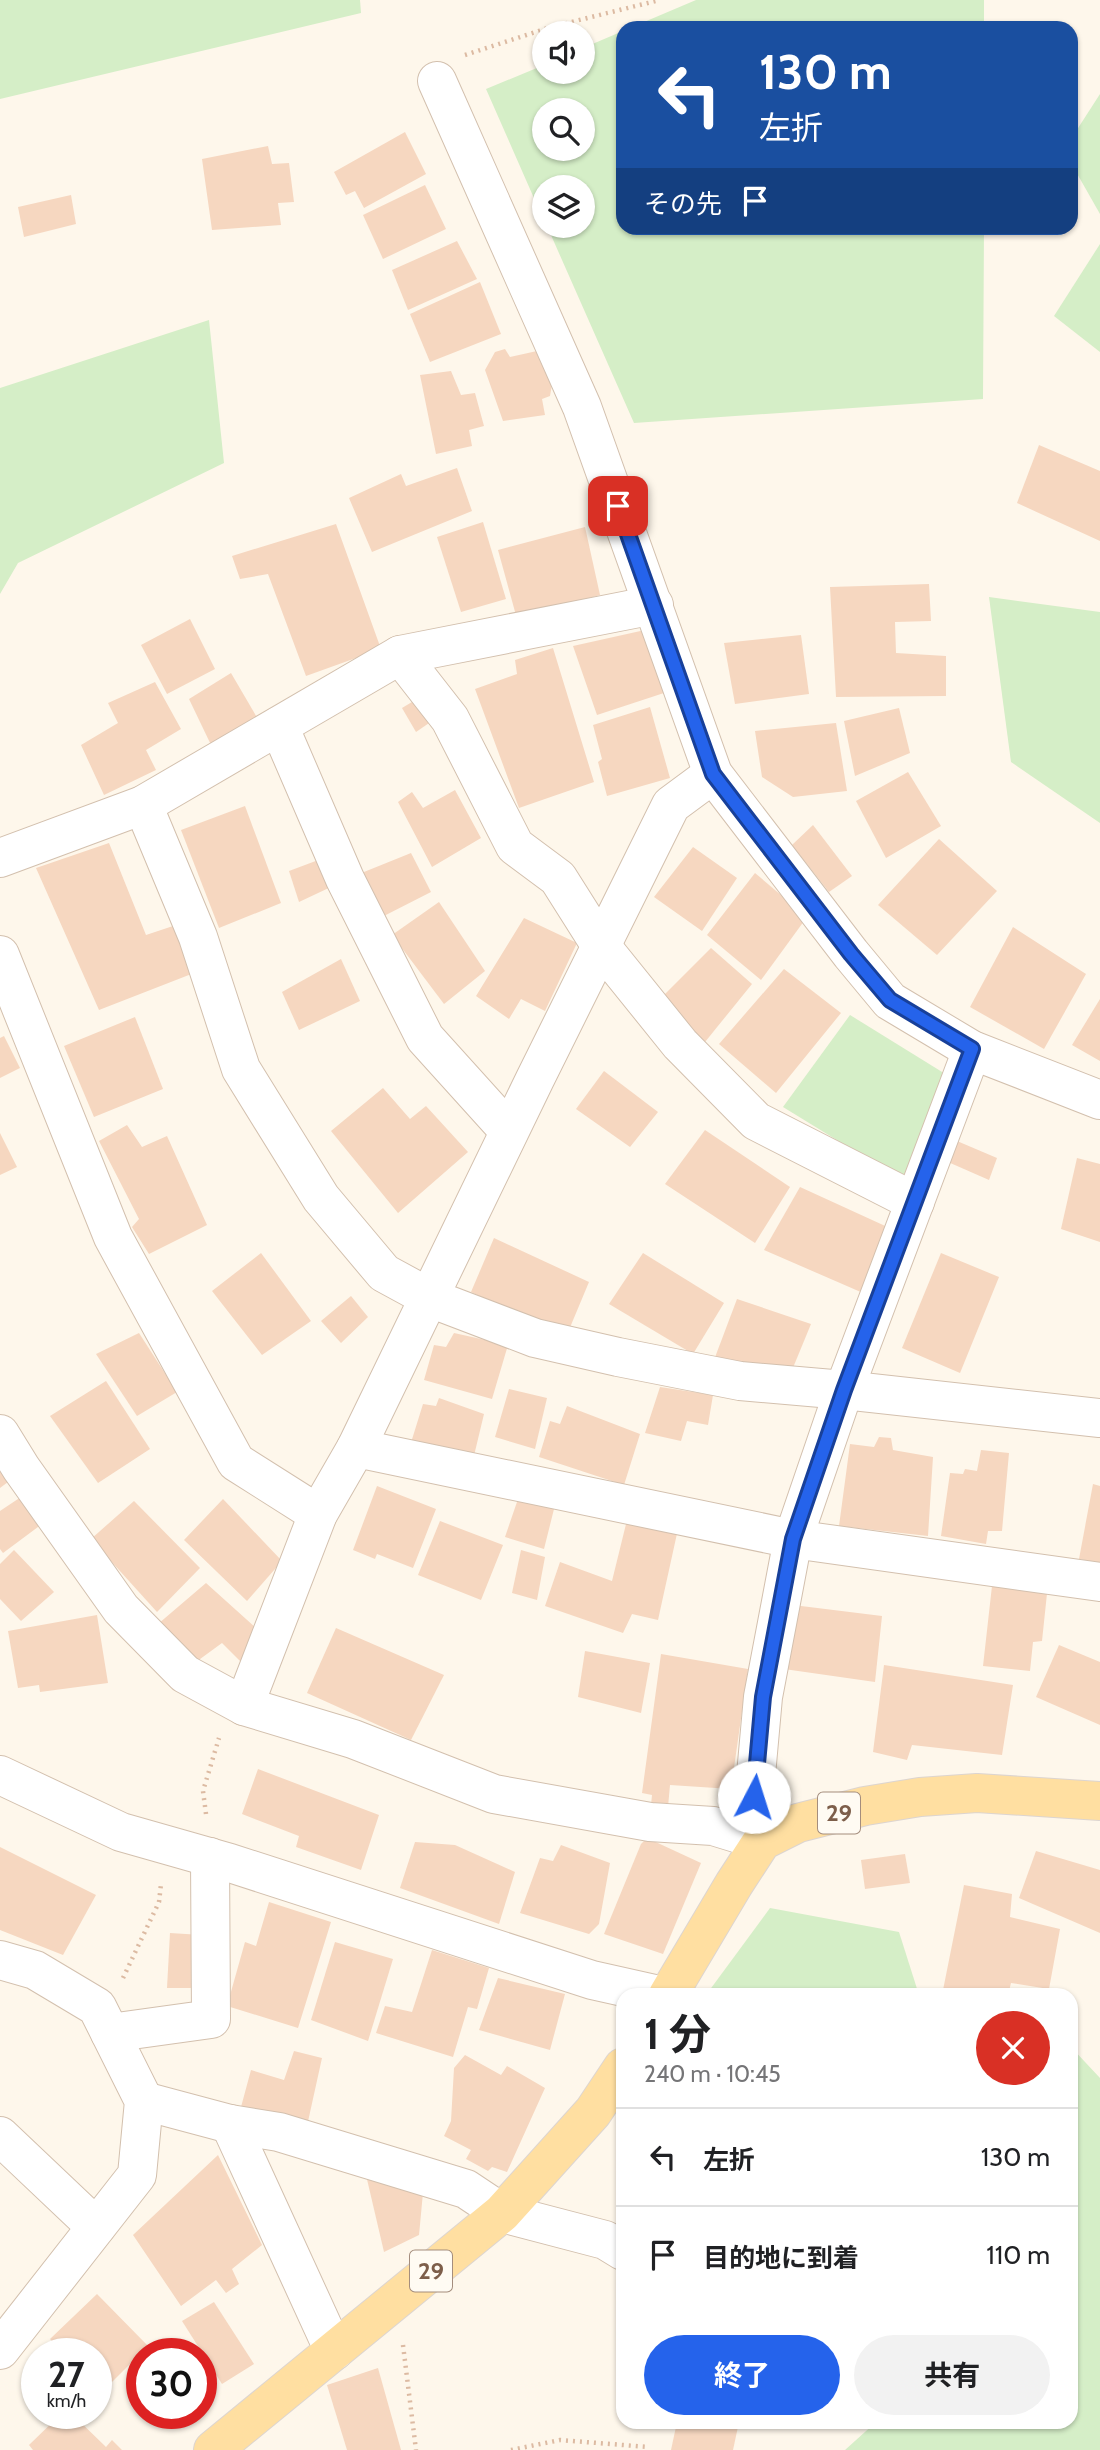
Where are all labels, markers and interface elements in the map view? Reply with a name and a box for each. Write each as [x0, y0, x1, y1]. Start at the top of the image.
map controls [532, 21, 595, 238]
button: sound [532, 21, 595, 84]
text: 130 m [759, 42, 892, 101]
icon: left [644, 49, 735, 140]
button: search [532, 98, 595, 161]
text: 左折 [759, 108, 823, 147]
button: layers [532, 175, 595, 238]
icon: arrive [736, 182, 774, 220]
text: その先 [644, 188, 722, 220]
pin [588, 476, 648, 536]
icon: arrive [599, 487, 637, 525]
position arrow [717, 1760, 791, 1834]
road number: 29 [818, 1792, 860, 1834]
text: 1 分 [644, 2008, 711, 2060]
button: close [976, 2011, 1050, 2085]
text: 240 m · 10:45 [644, 2060, 781, 2088]
icon: left [644, 2138, 682, 2176]
text: 130 m [981, 2141, 1050, 2173]
text: 左折 [703, 2144, 755, 2176]
icon: arrive [644, 2236, 682, 2274]
text: 110 m [986, 2239, 1050, 2271]
text: 目的地に到着 [703, 2242, 859, 2274]
road number: 29 [410, 2250, 452, 2292]
button: 終了 [644, 2335, 840, 2415]
button: 共有 [854, 2335, 1050, 2415]
speed limit sign: 30 [126, 2338, 217, 2429]
text: 27 [48, 2353, 85, 2396]
text: km/h [47, 2390, 86, 2412]

